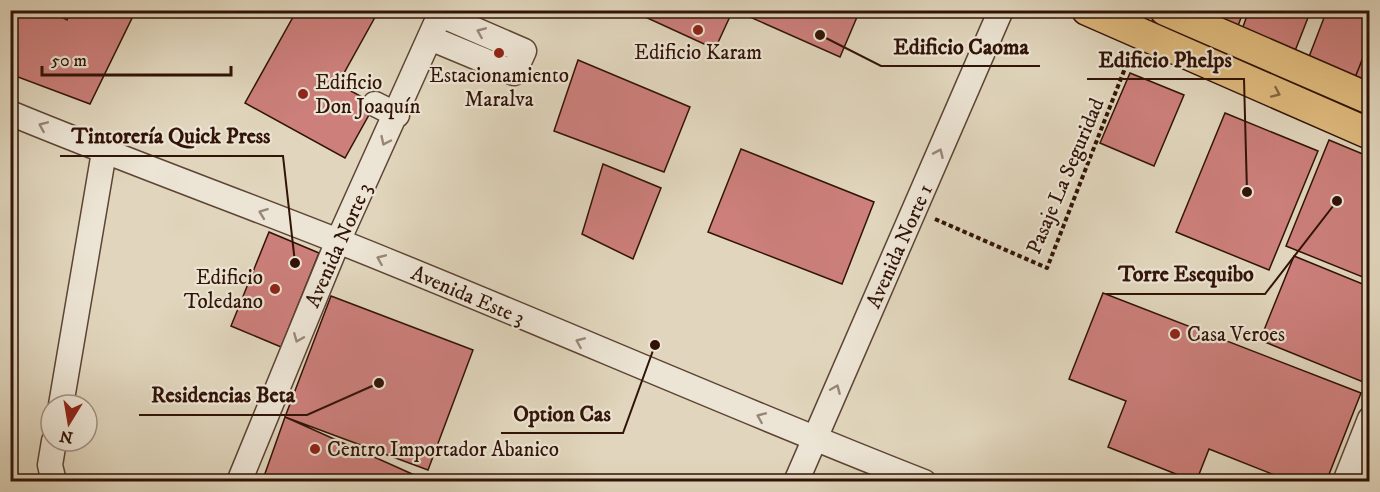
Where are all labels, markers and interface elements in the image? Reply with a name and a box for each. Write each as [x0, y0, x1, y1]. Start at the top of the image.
marker: Edificio Karam [691, 23, 705, 37]
callout: Edificio Caoma [881, 26, 1040, 66]
one-way arrow [476, 27, 487, 39]
text: Edificio Caoma [893, 34, 1030, 61]
scale bar [42, 39, 231, 77]
callout: Edificio Phelps [1087, 39, 1244, 79]
place label: Edificio Karam [634, 40, 762, 66]
marker: Estacionamiento Maralva [492, 46, 506, 60]
text: Edificio Phelps [1098, 47, 1232, 74]
text: 50 m [51, 50, 87, 72]
place label: Estacionamiento Maralva [429, 63, 569, 113]
place label: Edificio Don Joaquín [315, 70, 420, 120]
one-way arrow [1269, 86, 1280, 98]
marker: Edificio Don Joaquín [296, 87, 310, 101]
street label: Pasaje La Seguridad [1021, 94, 1111, 258]
callout: Tintorería Quick Press [60, 116, 283, 156]
one-way arrow [38, 121, 49, 133]
text: Tintorería Quick Press [71, 123, 271, 150]
one-way arrow [380, 134, 392, 145]
one-way arrow [932, 148, 944, 159]
street label: Avenida Norte 3 [300, 179, 378, 312]
street label: Avenida Norte 1 [861, 180, 939, 313]
one-way arrow [259, 208, 270, 220]
one-way arrow [376, 254, 387, 266]
callout: Torre Esequibo [1106, 254, 1265, 294]
street label: Avenida Este 3 [407, 260, 528, 331]
text: Torre Esequibo [1117, 261, 1254, 288]
place label: Edificio Toledano [184, 265, 263, 315]
marker: Edificio Toledano [268, 282, 282, 296]
place label: Casa Veroes [1187, 322, 1285, 348]
marker: Casa Veroes [1168, 327, 1182, 341]
one-way arrow [293, 332, 305, 343]
one-way arrow [576, 337, 587, 349]
callout: Residencias Beta [139, 375, 307, 415]
text: Residencias Beta [151, 382, 296, 409]
one-way arrow [829, 385, 841, 396]
north arrow [39, 393, 99, 453]
callout: Option Cas [501, 393, 623, 433]
text: Option Cas [513, 401, 611, 428]
one-way arrow [756, 412, 767, 424]
text: N [58, 426, 75, 448]
place label: Centro Importador Abanico [327, 437, 559, 463]
marker: Centro Importador Abanico [308, 442, 322, 456]

